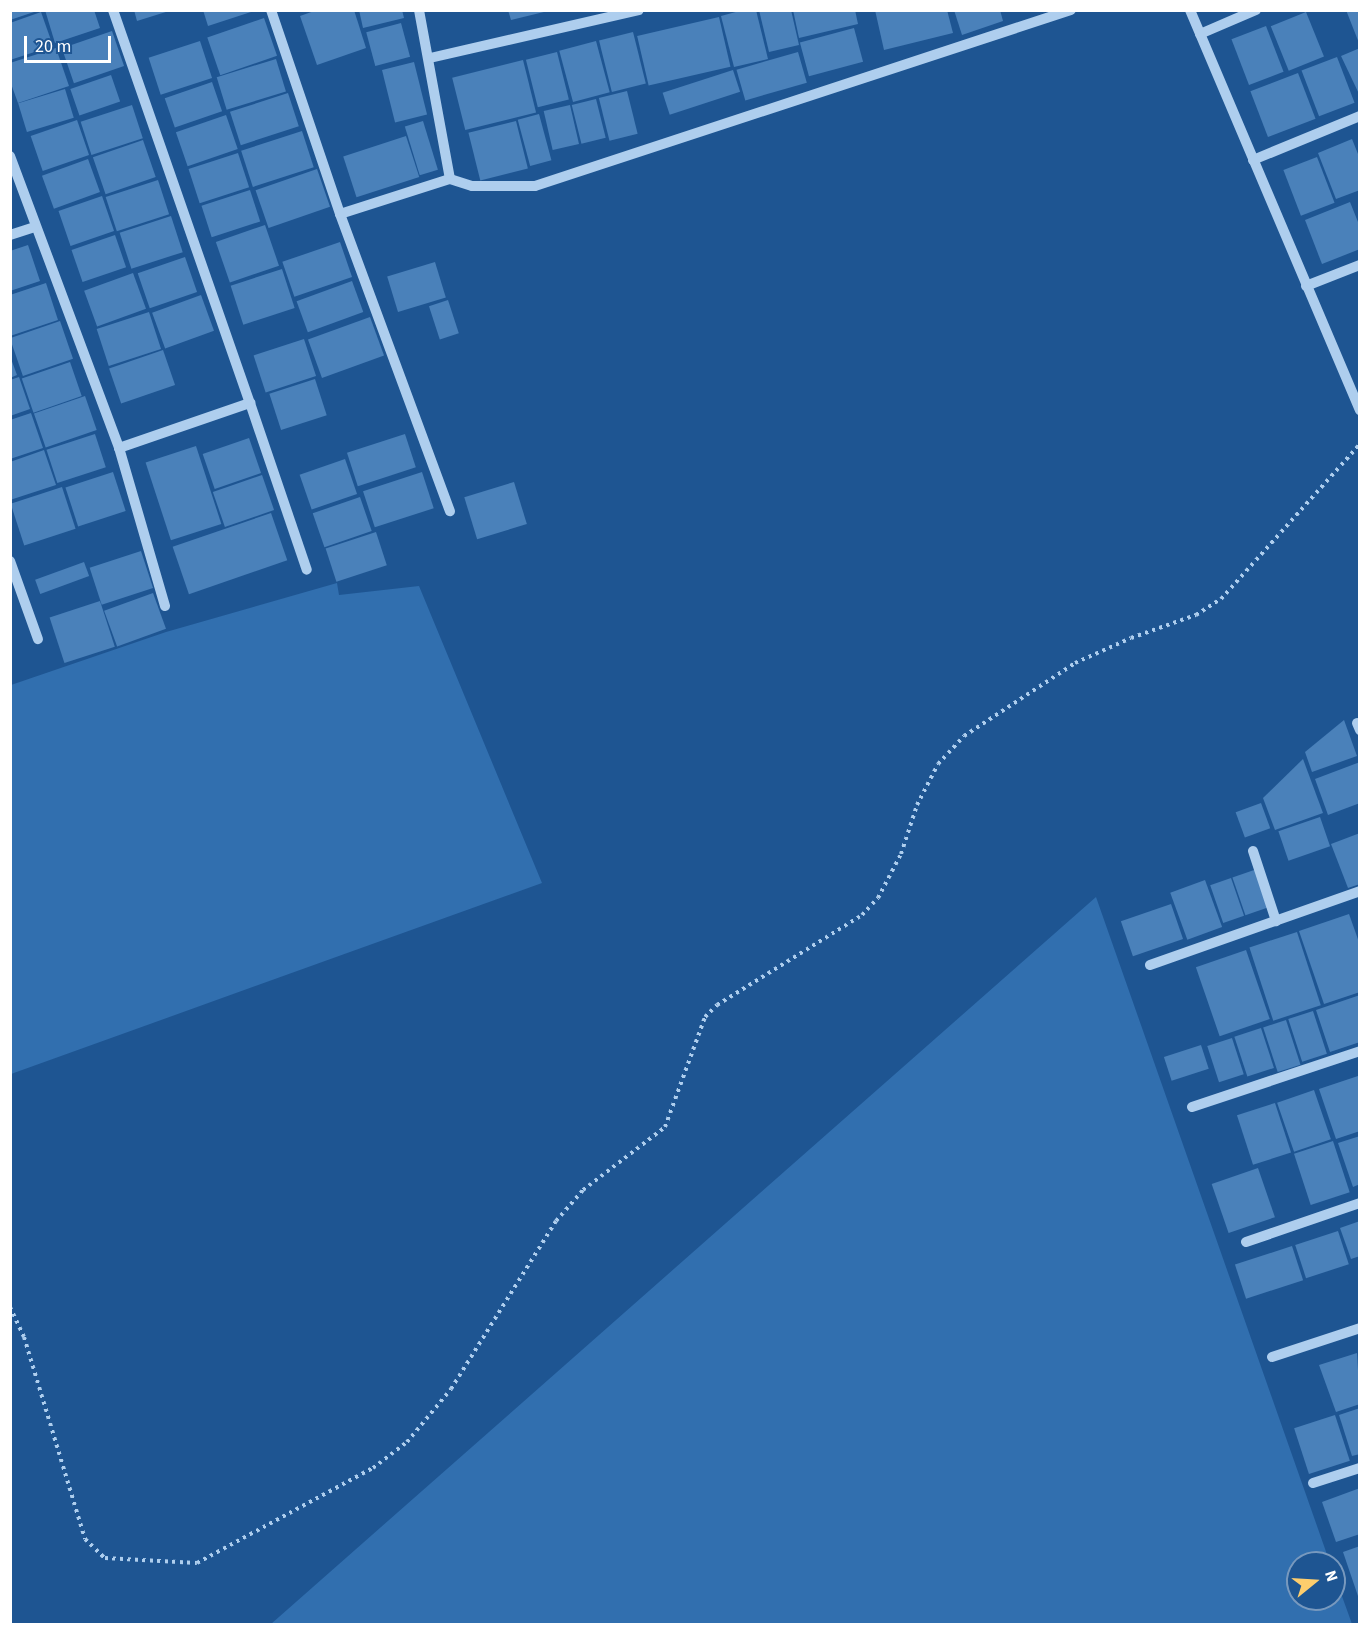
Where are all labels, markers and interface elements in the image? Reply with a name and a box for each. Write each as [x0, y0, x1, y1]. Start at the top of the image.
scale bar [27, 24, 114, 62]
text: 20 m [35, 34, 71, 59]
north arrow [1286, 1551, 1346, 1611]
text: N [1319, 1568, 1343, 1585]

